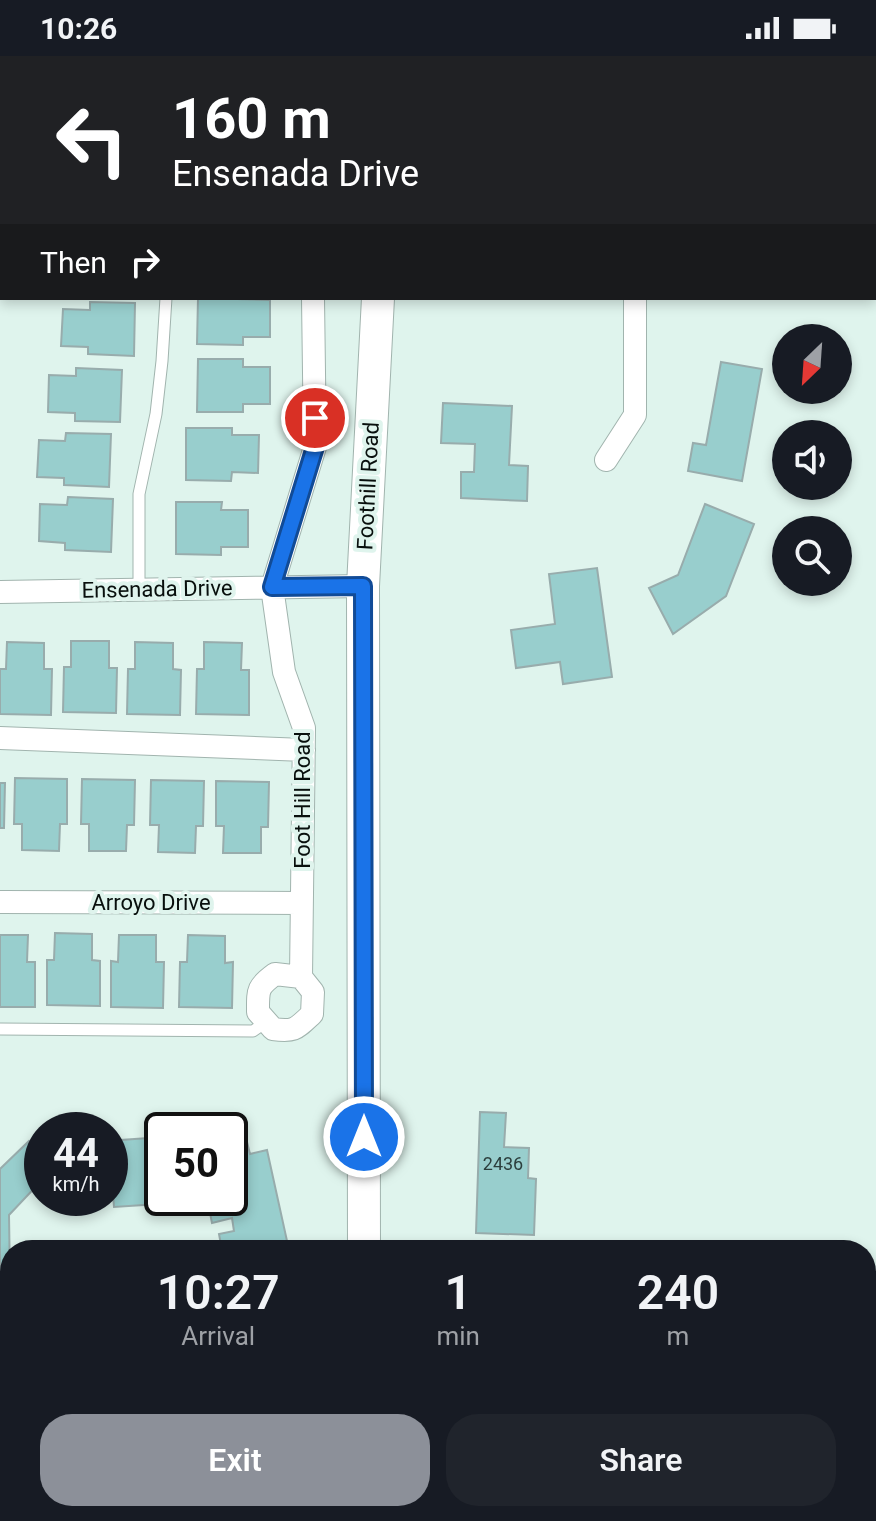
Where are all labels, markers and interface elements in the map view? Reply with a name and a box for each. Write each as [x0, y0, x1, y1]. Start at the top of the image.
text: 10:26 [40, 11, 117, 46]
text: 160 m [172, 86, 331, 152]
icon: left [40, 88, 144, 192]
text: Ensenada Drive [172, 153, 419, 195]
icon: right [123, 240, 167, 284]
text: Then [40, 245, 107, 280]
north arrow [772, 324, 852, 404]
map controls [772, 324, 852, 596]
pin [281, 384, 349, 452]
icon: arrive [293, 396, 337, 440]
button: sound [772, 420, 852, 500]
street label: Foothill Road [352, 421, 384, 551]
button: search [772, 516, 852, 596]
street label: Ensenada Drive [81, 575, 233, 603]
street label: Foot Hill Road [290, 731, 315, 869]
street label: Arroyo Drive [91, 890, 211, 915]
position arrow [322, 1095, 406, 1179]
speed limit sign: 50 [144, 1112, 248, 1216]
text: 44 [53, 1130, 99, 1177]
house number: 2436 [483, 1153, 523, 1174]
text: km/h [53, 1172, 99, 1196]
text: 10:27 [157, 1264, 280, 1321]
text: 1 [445, 1264, 472, 1321]
text: 240 [637, 1264, 719, 1321]
text: Arrival [181, 1321, 255, 1351]
text: min [436, 1321, 480, 1351]
text: m [667, 1321, 689, 1351]
button: Exit [40, 1414, 430, 1506]
button: Share [446, 1414, 836, 1506]

